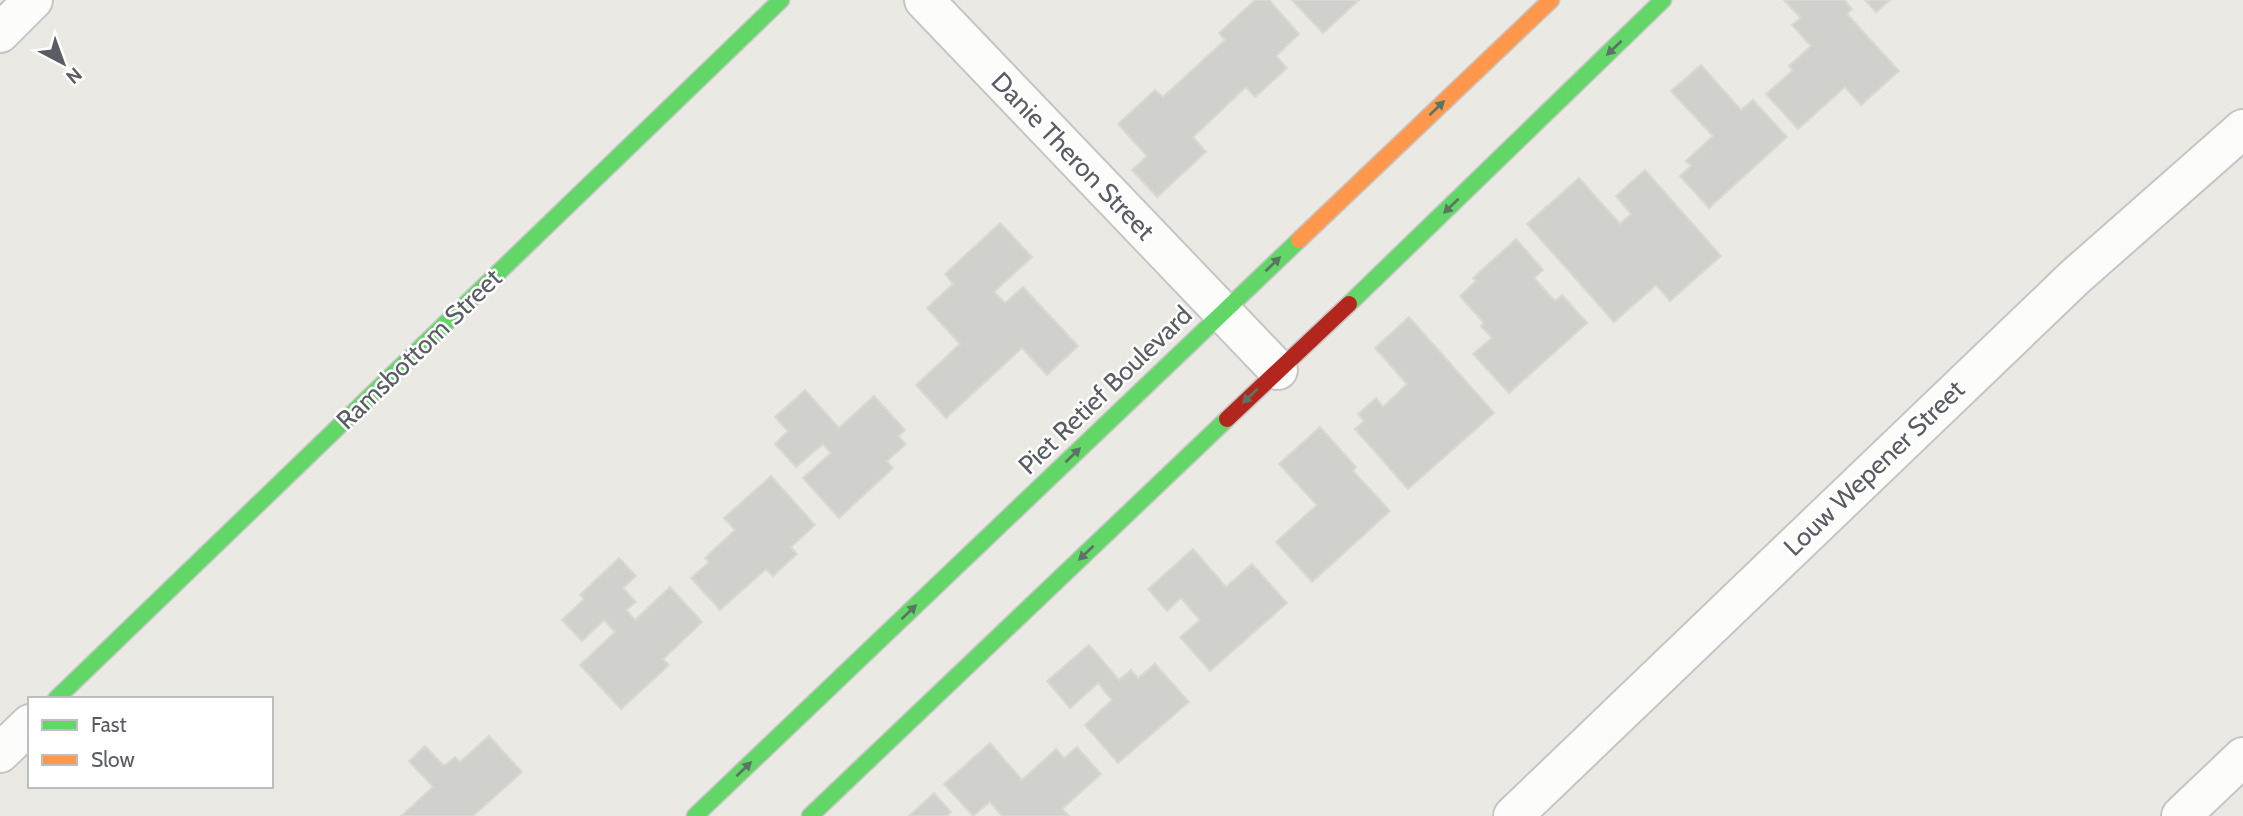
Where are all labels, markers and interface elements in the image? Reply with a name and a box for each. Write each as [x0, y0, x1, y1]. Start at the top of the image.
north arrow [28, 28, 98, 98]
one-way arrow [1606, 39, 1623, 55]
text: N [61, 62, 86, 89]
street label: Danie Theron Street [985, 65, 1161, 247]
one-way arrow [1429, 99, 1446, 116]
one-way arrow [1443, 197, 1460, 213]
one-way arrow [1264, 256, 1281, 273]
street label: Ramsbottom Street [330, 262, 508, 436]
street label: Piet Retief Boulevard [1012, 299, 1198, 481]
street label: Louw Wepener Street [1777, 373, 1971, 562]
one-way arrow [1242, 388, 1259, 404]
one-way arrow [1064, 447, 1081, 463]
one-way arrow [1077, 545, 1094, 562]
one-way arrow [900, 603, 917, 620]
legend [28, 697, 273, 788]
text: Fast [91, 712, 127, 737]
text: Slow [91, 747, 135, 772]
one-way arrow [735, 761, 752, 777]

